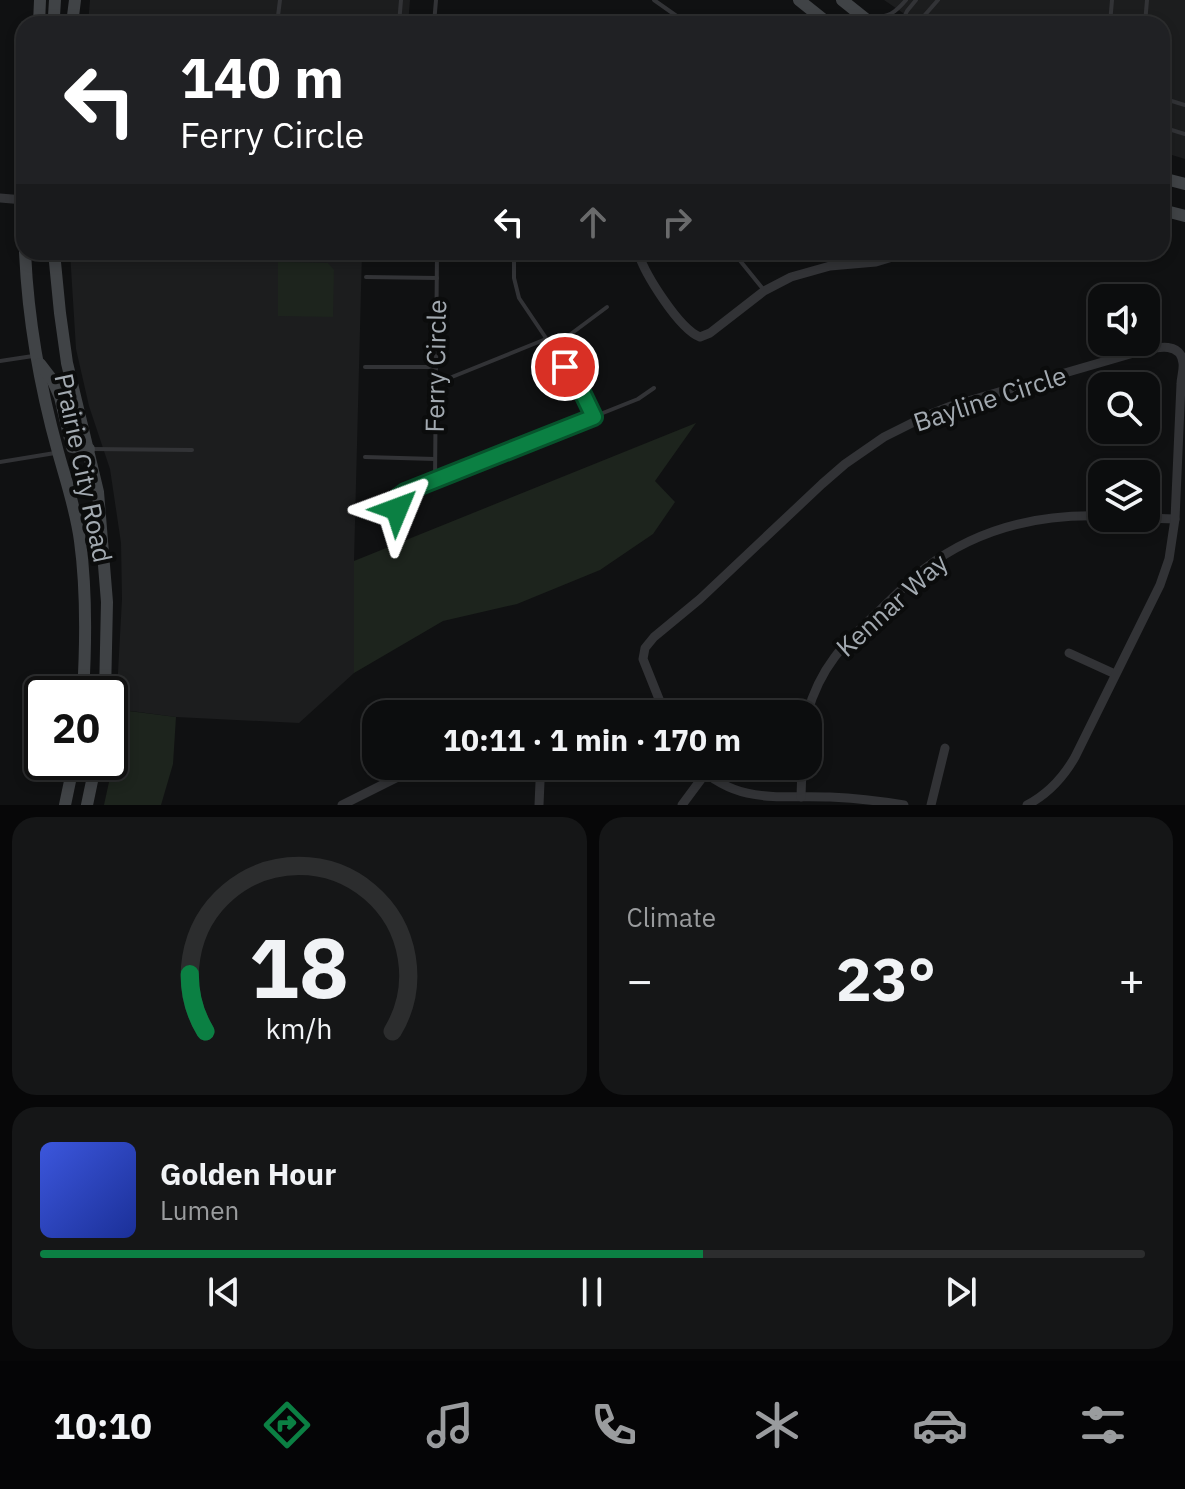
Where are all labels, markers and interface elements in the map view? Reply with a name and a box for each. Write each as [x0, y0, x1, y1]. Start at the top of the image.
text: 140 m [180, 41, 344, 113]
icon: left [48, 48, 152, 152]
text: Ferry Circle [180, 111, 364, 158]
icon: left [487, 200, 531, 244]
icon: ahead [571, 200, 615, 244]
icon: right [655, 200, 699, 244]
map controls [1088, 284, 1160, 532]
button: sound [1088, 284, 1160, 356]
street label: Ferry Circle [417, 299, 453, 433]
pin [531, 333, 599, 401]
icon: arrive [543, 345, 587, 389]
street label: Bayline Circle [909, 357, 1071, 439]
street label: Prairie City Road [47, 370, 121, 565]
button: search [1088, 372, 1160, 444]
button: layers [1088, 460, 1160, 532]
position arrow [355, 467, 439, 551]
street label: Kennar Way [828, 545, 954, 663]
speed limit sign: 20 [24, 676, 128, 780]
text: 10:11 · 1 min · 170 m [443, 720, 741, 759]
text: Climate [627, 900, 716, 934]
text: 18 [249, 913, 349, 1021]
text: 23° [836, 939, 936, 1018]
text: − [627, 951, 653, 1008]
text: + [1119, 951, 1145, 1008]
text: km/h [266, 1010, 333, 1047]
text: Golden Hour [160, 1154, 336, 1193]
text: Lumen [160, 1193, 239, 1227]
icon: previous [202, 1270, 246, 1314]
icon: pause [570, 1270, 614, 1314]
icon: next [939, 1270, 983, 1314]
icon: directions [259, 1397, 315, 1453]
icon: music [422, 1397, 478, 1453]
icon: phone [586, 1397, 642, 1453]
icon: climate [749, 1397, 805, 1453]
icon: car [912, 1397, 968, 1453]
icon: filters [1075, 1397, 1131, 1453]
text: 10:10 [54, 1402, 152, 1449]

